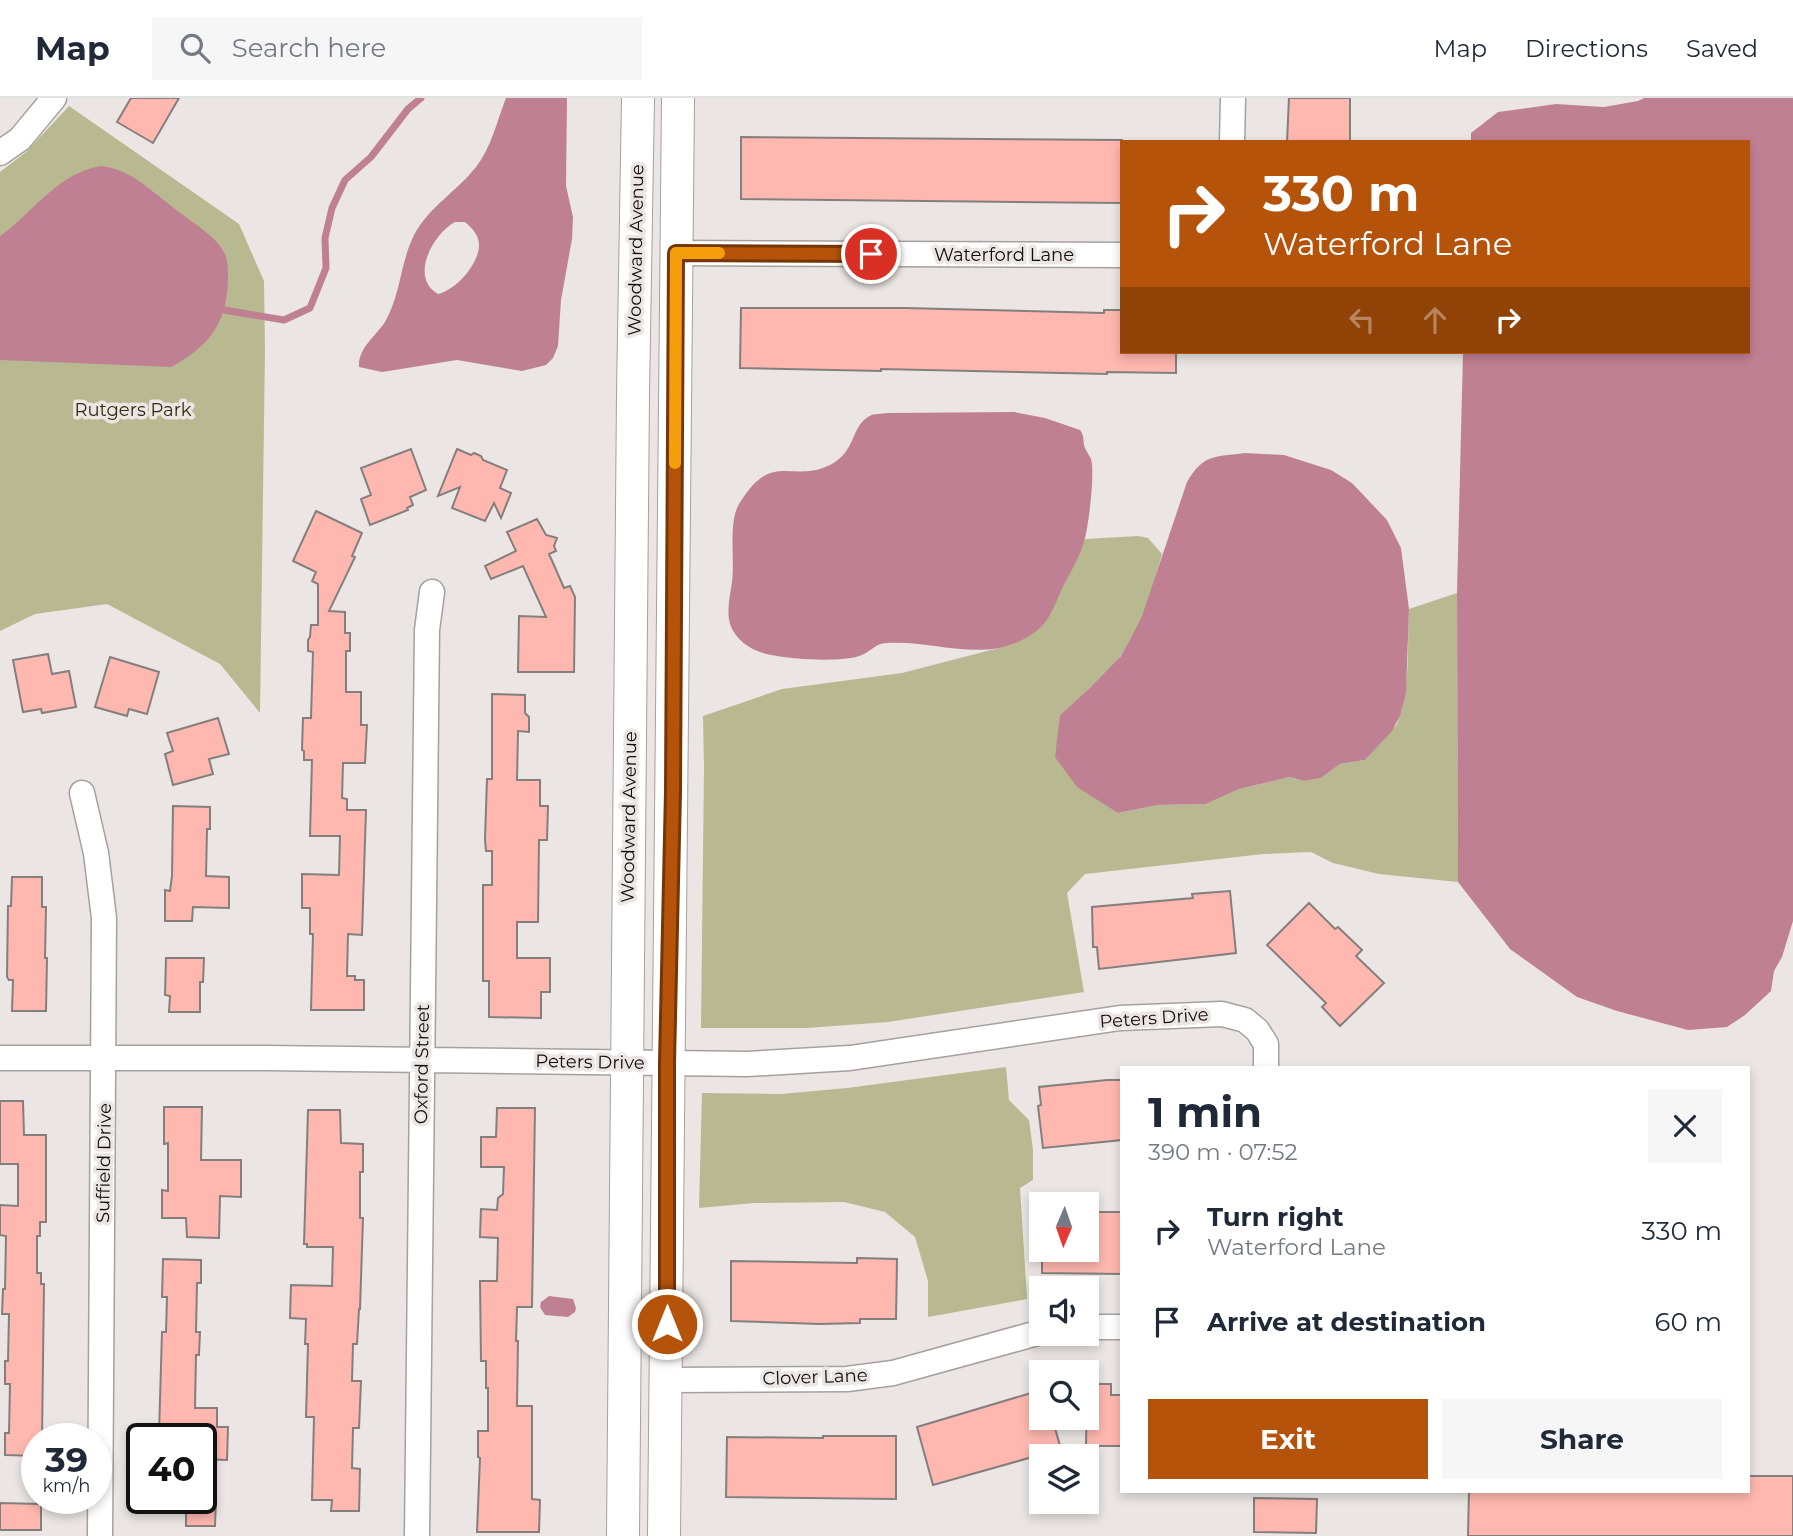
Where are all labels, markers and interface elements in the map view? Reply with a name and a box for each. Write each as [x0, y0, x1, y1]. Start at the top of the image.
search box [152, 17, 642, 80]
text: Map [35, 28, 110, 68]
icon: search [176, 29, 214, 67]
text: Search here [232, 32, 386, 64]
text: Map [1434, 34, 1487, 63]
text: Directions [1525, 34, 1648, 63]
text: Saved [1686, 34, 1758, 63]
street label: Woodward Avenue [624, 164, 648, 336]
text: 330 m [1263, 164, 1419, 223]
icon: right [1148, 168, 1239, 259]
pin [841, 224, 901, 284]
text: Waterford Lane [1263, 224, 1512, 263]
icon: arrive [852, 235, 890, 273]
street label: Waterford Lane [934, 244, 1074, 266]
icon: left [1343, 301, 1381, 339]
icon: ahead [1416, 301, 1454, 339]
icon: right [1489, 301, 1527, 339]
park label: Rutgers Park [74, 399, 192, 421]
street label: Woodward Avenue [617, 731, 641, 903]
street label: Peters Drive [1099, 1003, 1209, 1033]
street label: Oxford Street [410, 1004, 434, 1124]
street label: Peters Drive [535, 1050, 645, 1074]
text: 1 min [1148, 1086, 1262, 1138]
button: close [1648, 1089, 1722, 1163]
street label: Suffield Drive [92, 1103, 116, 1223]
text: 390 m · 07:52 [1148, 1138, 1297, 1166]
north arrow [1029, 1192, 1099, 1262]
map controls [1029, 1192, 1099, 1514]
text: Turn right [1207, 1201, 1343, 1233]
icon: right [1148, 1212, 1186, 1250]
text: 330 m [1641, 1215, 1722, 1247]
text: Waterford Lane [1207, 1233, 1386, 1261]
button: sound [1029, 1276, 1099, 1346]
position arrow [630, 1287, 704, 1361]
icon: arrive [1148, 1303, 1186, 1341]
text: Arrive at destination [1207, 1306, 1486, 1338]
text: 60 m [1655, 1306, 1722, 1338]
button: search [1029, 1360, 1099, 1430]
street label: Clover Lane [762, 1364, 868, 1390]
button: Exit [1148, 1399, 1428, 1479]
button: Share [1442, 1399, 1722, 1479]
speed limit sign: 40 [126, 1423, 217, 1514]
text: 39 [45, 1438, 88, 1481]
button: layers [1029, 1444, 1099, 1514]
text: km/h [42, 1475, 91, 1497]

